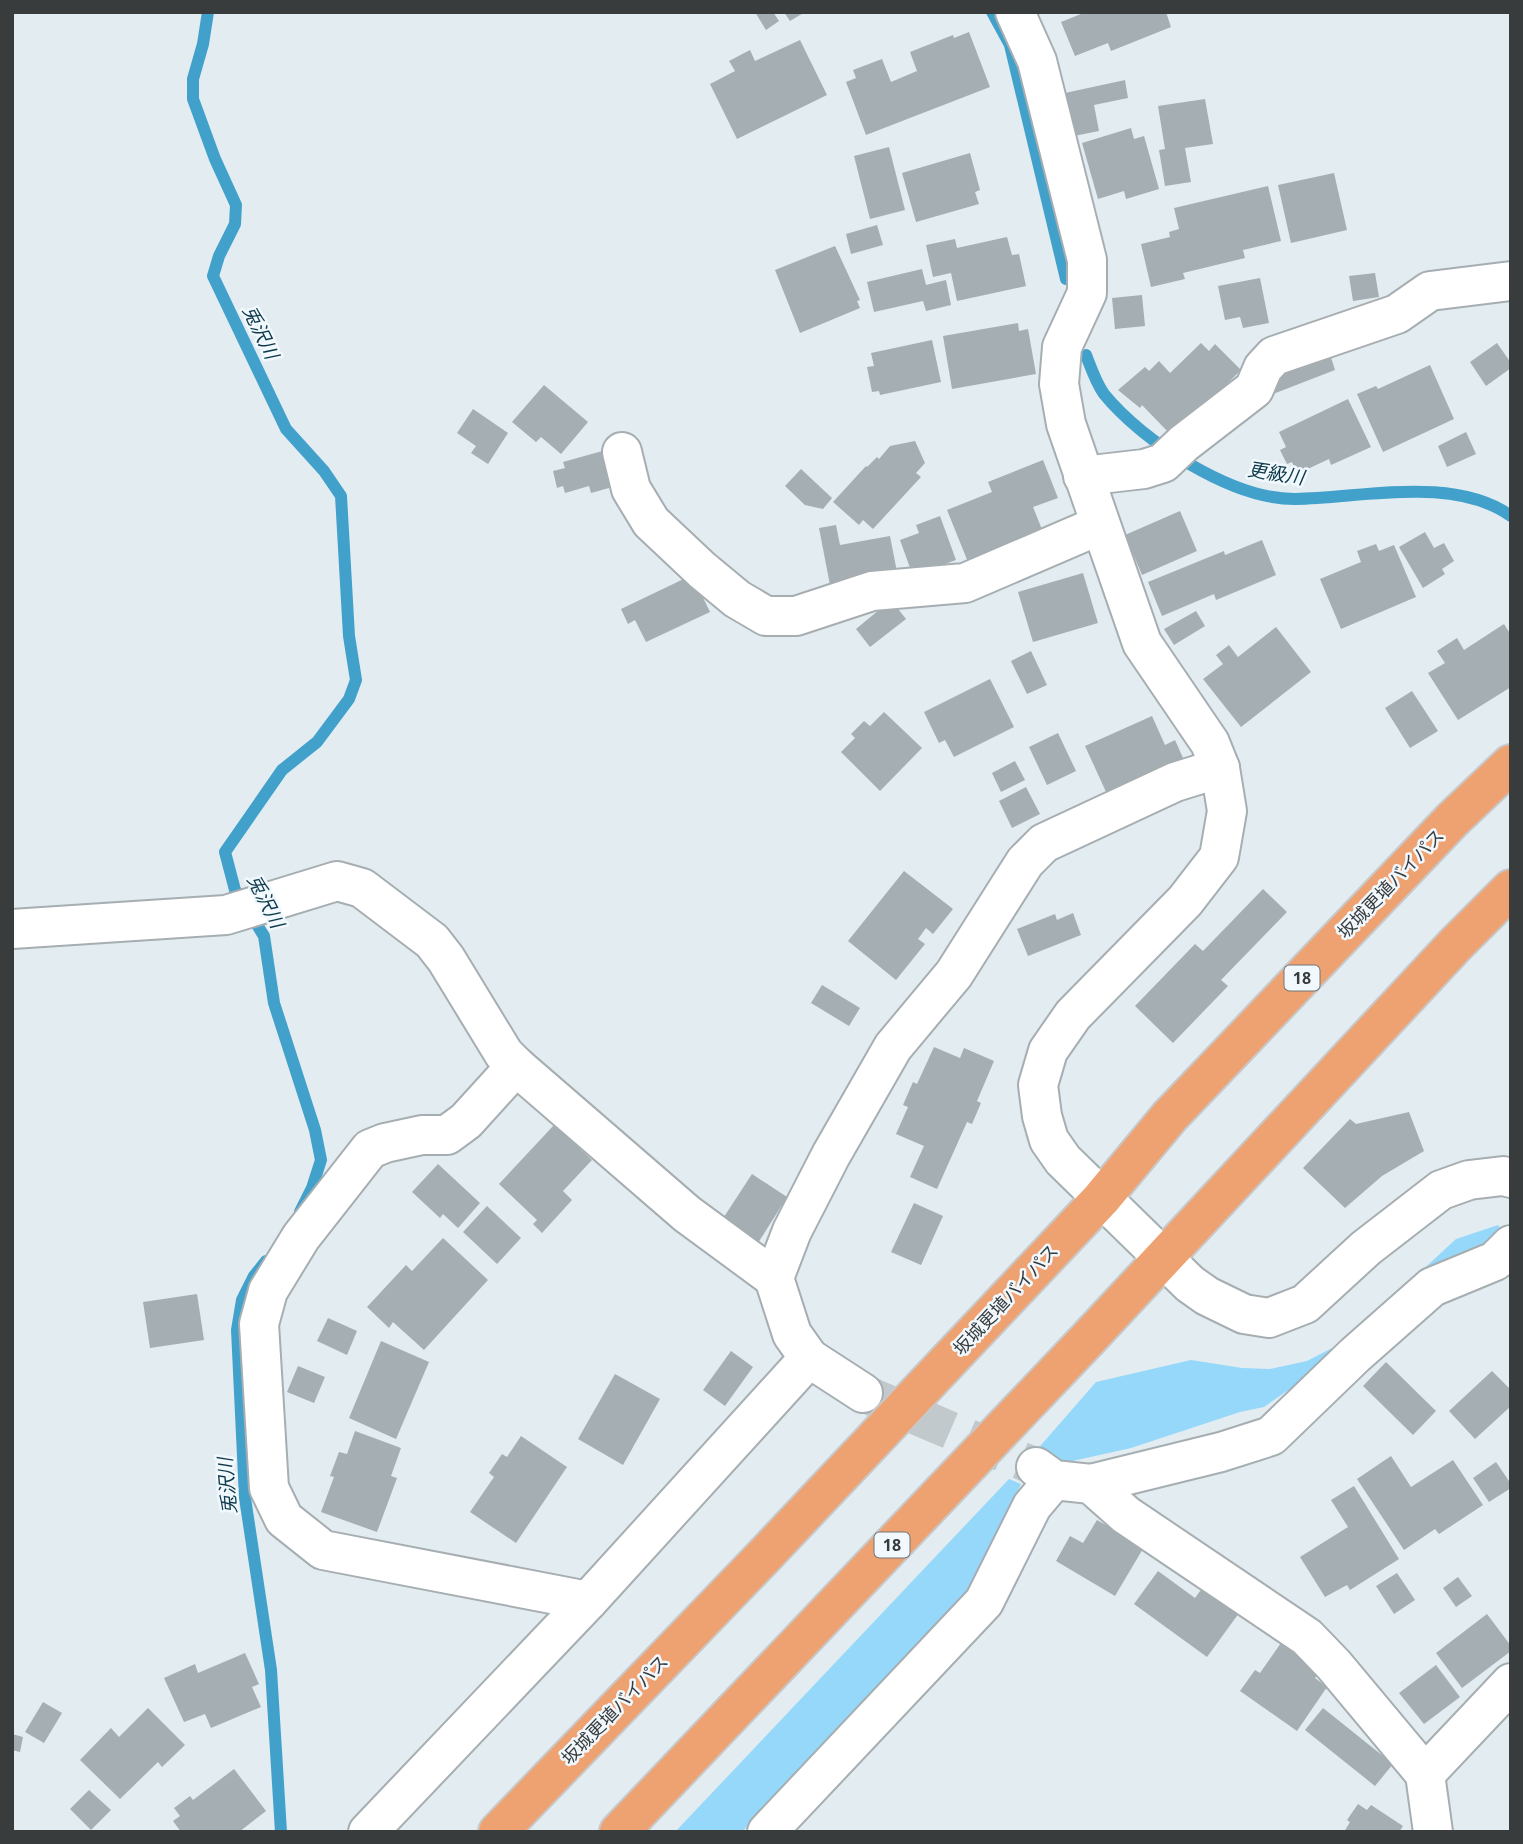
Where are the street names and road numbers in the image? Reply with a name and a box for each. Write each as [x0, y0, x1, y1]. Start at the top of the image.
street label: 坂城更埴バイパス [1332, 823, 1449, 943]
road number: 18 [1284, 966, 1320, 990]
street label: 坂城更埴バイパス [948, 1239, 1063, 1360]
road number: 18 [874, 1532, 910, 1558]
street label: 坂城更埴バイパス [556, 1649, 673, 1769]

